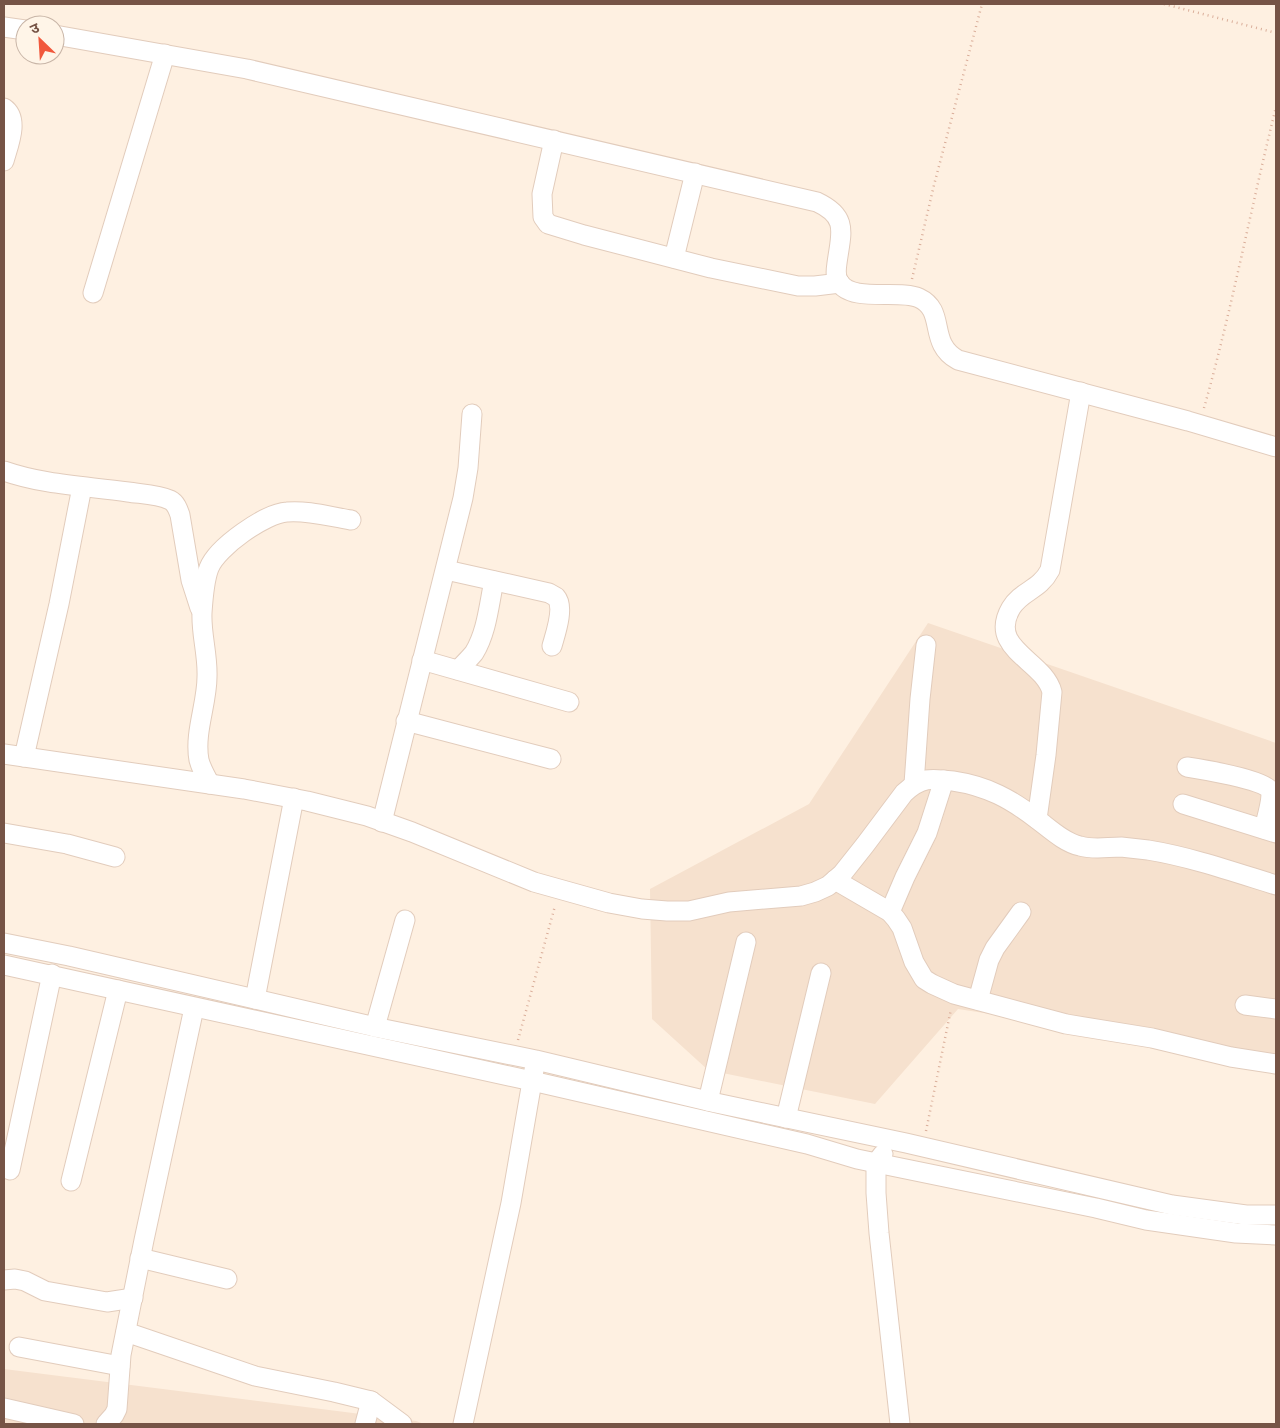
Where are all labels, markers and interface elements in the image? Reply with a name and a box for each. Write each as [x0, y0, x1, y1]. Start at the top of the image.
north arrow [15, 15, 65, 65]
text: उ [27, 19, 43, 38]

